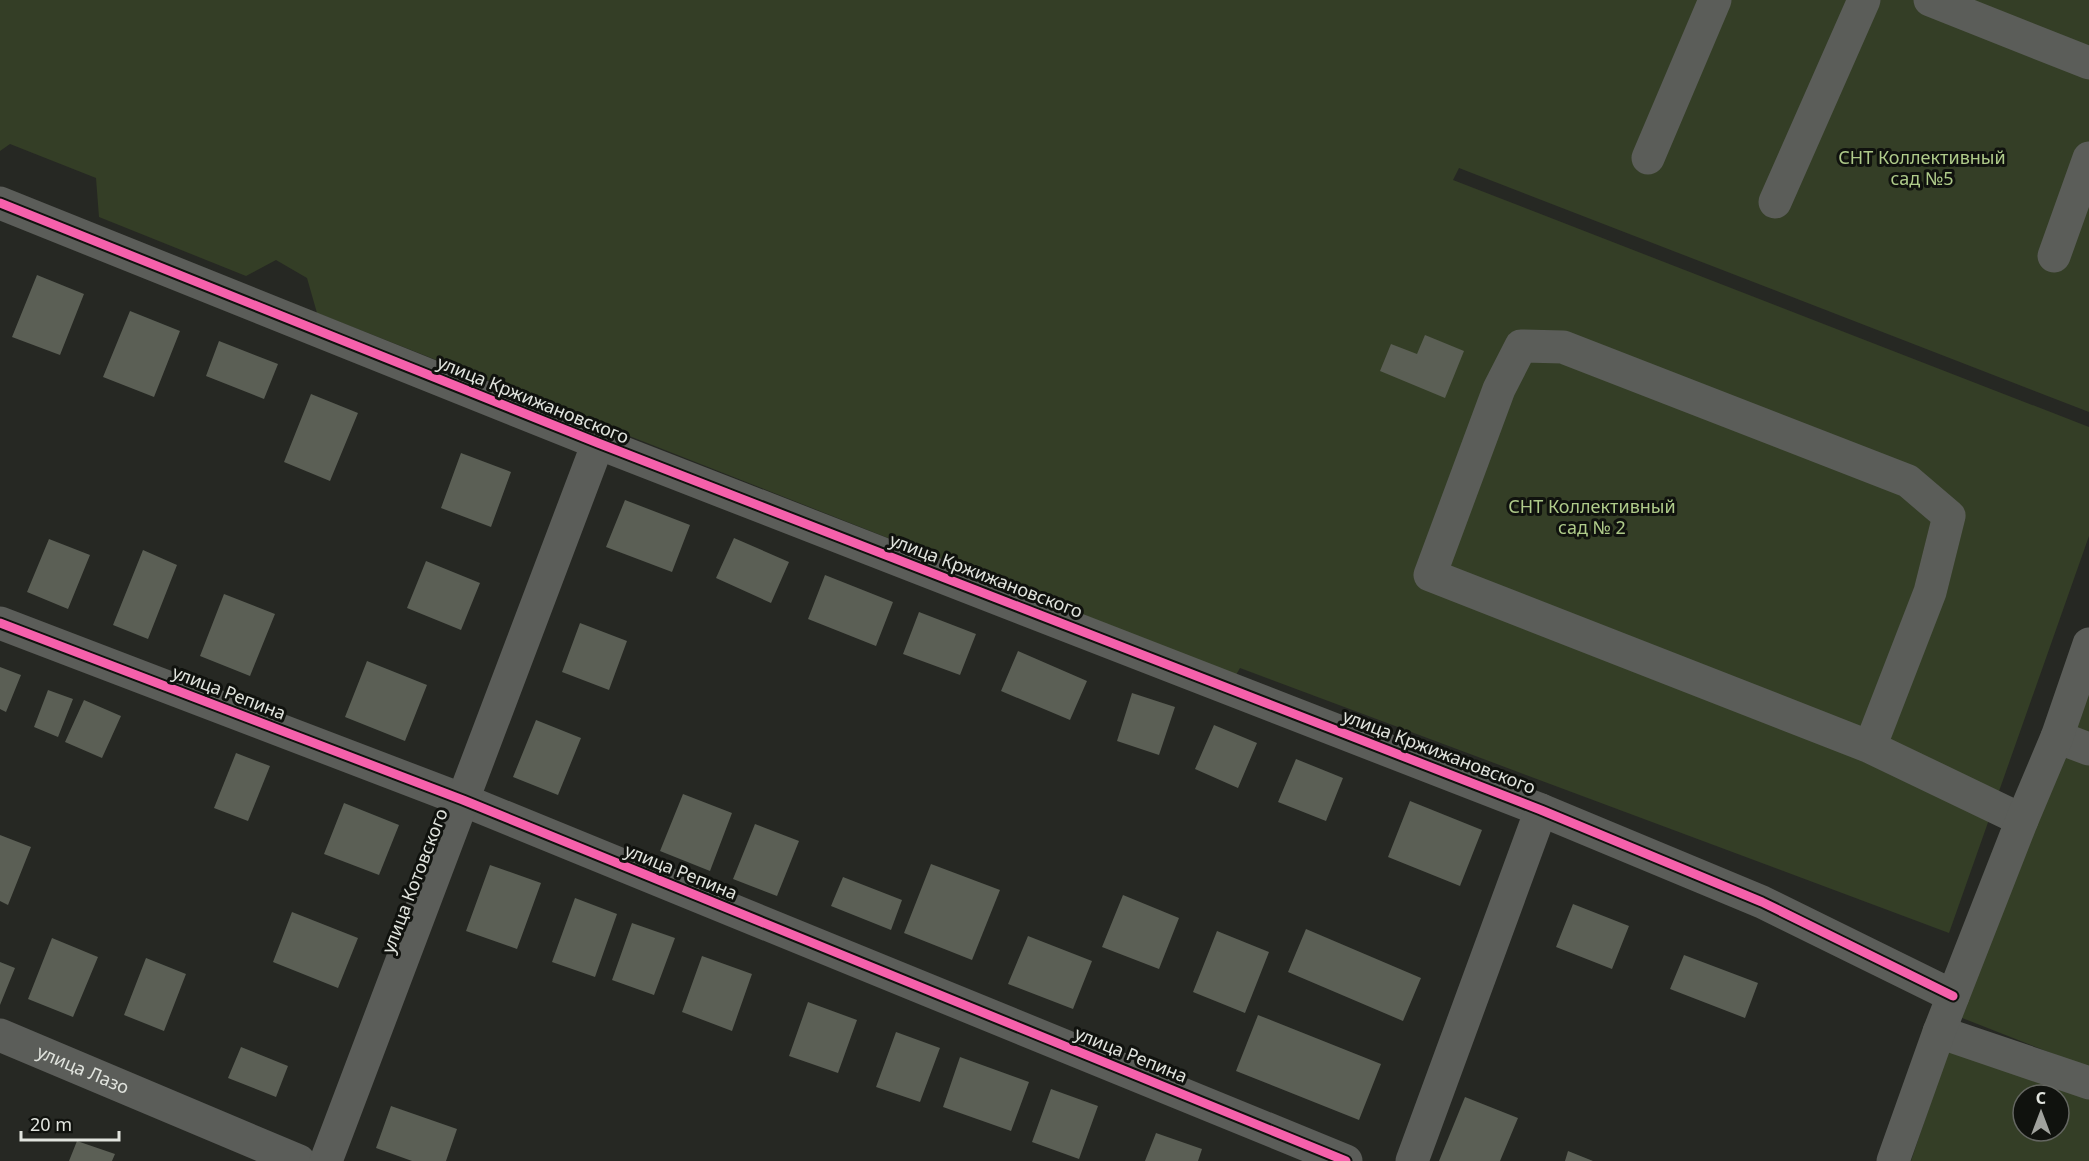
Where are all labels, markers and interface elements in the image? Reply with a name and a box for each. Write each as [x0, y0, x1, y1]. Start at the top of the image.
park label: СНТ Коллективный сад №5 [1838, 145, 2006, 190]
street label: улица Кржижановского [434, 350, 633, 449]
park label: СНТ Коллективный сад № 2 [1508, 494, 1676, 539]
street label: улица Кржижановского [886, 527, 1086, 623]
street label: улица Репина [169, 659, 289, 725]
street label: улица Кржижановского [1339, 703, 1539, 799]
street label: улица Котовского [375, 805, 453, 957]
street label: улица Репина [621, 838, 741, 905]
street label: улица Репина [1071, 1021, 1191, 1088]
street label: улица Лазо [34, 1039, 133, 1099]
north arrow [2011, 1083, 2071, 1143]
text: С [2036, 1087, 2046, 1109]
scale bar [21, 1104, 118, 1142]
text: 20 m [30, 1112, 72, 1136]

